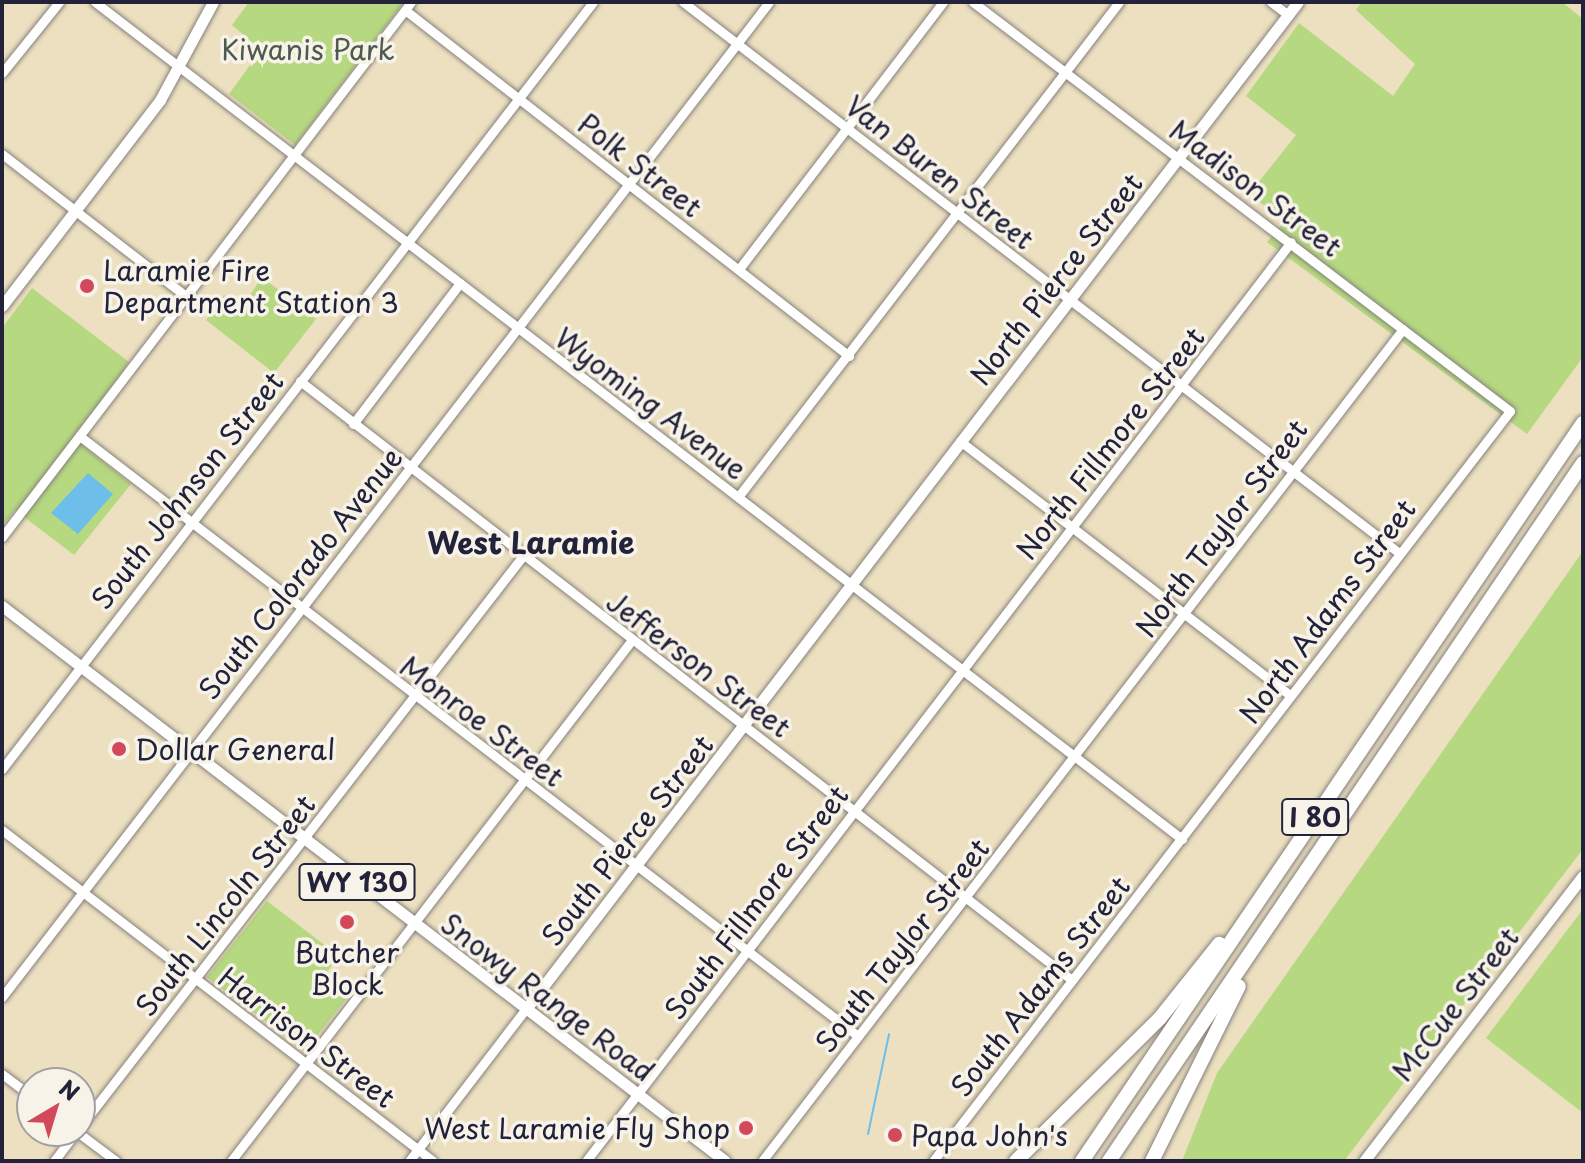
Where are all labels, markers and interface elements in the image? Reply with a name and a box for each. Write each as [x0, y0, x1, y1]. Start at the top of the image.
park label: Kiwanis Park [221, 32, 395, 66]
street label: Van Buren Street [838, 87, 1042, 257]
street label: Polk Street [571, 106, 709, 224]
street label: Madison Street [1164, 113, 1348, 263]
street label: North Pierce Street [962, 165, 1150, 393]
place label: Laramie Fire Department Station 3 [103, 253, 399, 319]
marker: Laramie Fire Department Station 3 [78, 277, 96, 295]
street label: North Fillmore Street [1009, 320, 1211, 566]
street label: Wyoming Avenue [549, 321, 753, 485]
street label: South Johnson Street [85, 366, 289, 614]
street label: North Taylor Street [1128, 412, 1314, 644]
street label: South Colorado Avenue [191, 440, 409, 706]
street label: North Adams Street [1231, 491, 1423, 731]
district label: West Laramie [426, 524, 636, 560]
street label: Jefferson Street [601, 585, 797, 743]
street label: Monroe Street [394, 649, 570, 793]
street label: South Pierce Street [533, 727, 721, 953]
place label: Dollar General [135, 732, 336, 766]
marker: Dollar General [110, 740, 128, 758]
street label: South Fillmore Street [657, 778, 855, 1026]
street label: South Lincoln Street [128, 787, 322, 1023]
road number: I 80 [1279, 795, 1351, 839]
street label: South Taylor Street [807, 830, 997, 1060]
road number: WY 130 [297, 860, 417, 904]
street label: South Adams Street [943, 868, 1137, 1104]
street label: Snowy Range Road [435, 906, 661, 1088]
marker: Butcher Block [338, 913, 356, 931]
street label: McCue Street [1384, 920, 1526, 1088]
place label: Butcher Block [295, 935, 399, 1001]
street label: Harrison Street [213, 960, 401, 1114]
north arrow [16, 1067, 96, 1147]
text: N [53, 1071, 87, 1108]
place label: West Laramie Fly Shop [422, 1111, 730, 1145]
place label: Papa John's [911, 1118, 1070, 1152]
marker: West Laramie Fly Shop [737, 1119, 755, 1137]
marker: Papa John's [886, 1126, 904, 1144]

